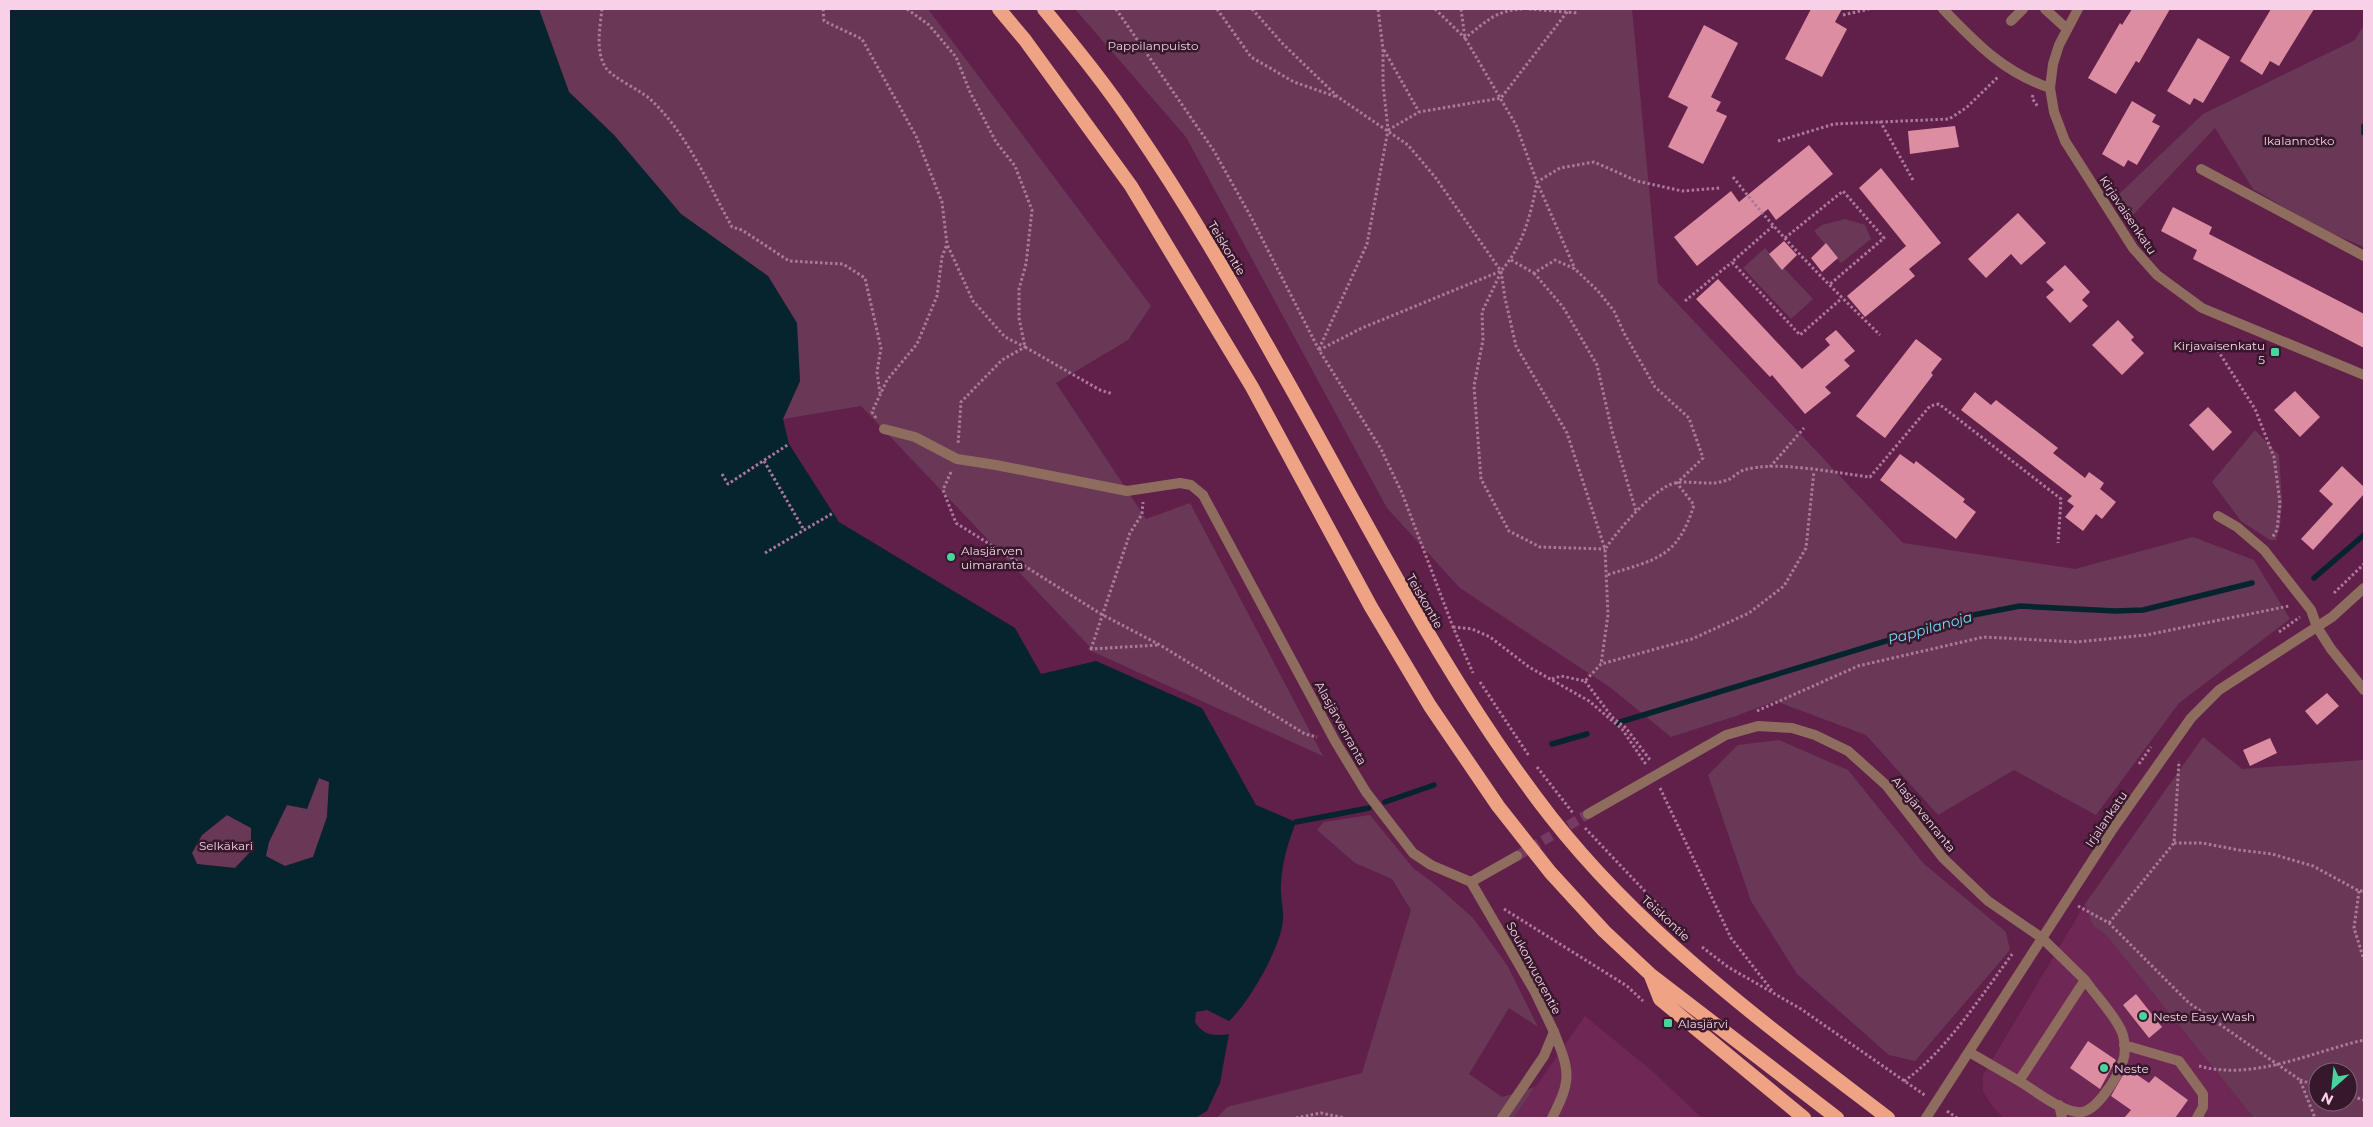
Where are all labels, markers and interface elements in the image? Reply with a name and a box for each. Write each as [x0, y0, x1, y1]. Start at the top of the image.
park label: Pappilanpuisto [1108, 38, 1198, 53]
park label: Ikalannotko [2263, 133, 2335, 148]
street label: Kirjavaisenkatu [2096, 173, 2160, 257]
street label: Teiskontie [1205, 218, 1249, 278]
place label: Kirjavaisenkatu 5 [2173, 338, 2265, 367]
marker: Kirjavaisenkatu 5 [2269, 346, 2281, 358]
place label: Alasjärven uimaranta [961, 543, 1023, 572]
marker: Alasjärven uimaranta [945, 551, 957, 563]
street label: Teiskontie [1403, 571, 1447, 631]
water label: Pappilanoja [1886, 607, 1974, 649]
street label: Alasjärvenranta [1312, 679, 1370, 767]
street label: Alasjärvenranta [1889, 773, 1959, 855]
street label: Irjalankatu [2082, 788, 2130, 850]
park label: Selkäkari [199, 838, 253, 853]
street label: Teiskontie [1639, 892, 1693, 944]
street label: Soukonvuorentie [1503, 919, 1565, 1017]
place label: Neste Easy Wash [2153, 1009, 2255, 1024]
marker: Neste Easy Wash [2137, 1010, 2149, 1022]
place label: Alasjärvi [1678, 1016, 1728, 1031]
marker: Alasjärvi [1662, 1017, 1674, 1029]
place label: Neste [2114, 1061, 2149, 1076]
marker: Neste [2098, 1062, 2110, 1074]
north arrow [2308, 1062, 2358, 1112]
text: N [2318, 1088, 2336, 1109]

